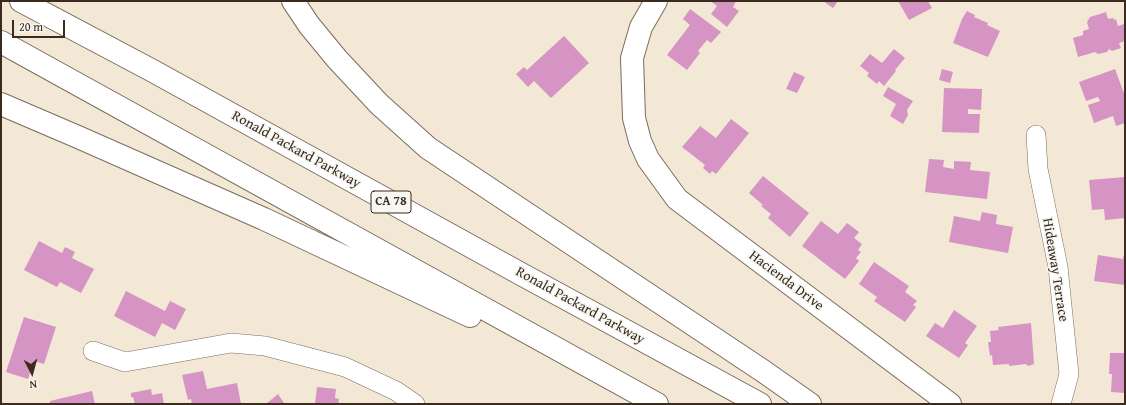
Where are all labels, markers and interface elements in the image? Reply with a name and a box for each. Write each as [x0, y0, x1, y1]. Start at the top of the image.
scale bar [14, 12, 67, 38]
text: 20 m [19, 18, 43, 35]
street label: Ronald Packard Parkway [229, 108, 363, 192]
road number: CA 78 [371, 191, 411, 213]
street label: Hideaway Terrace [1039, 217, 1071, 323]
street label: Hacienda Drive [745, 247, 827, 315]
street label: Ronald Packard Parkway [513, 264, 647, 348]
north arrow [12, 353, 52, 393]
text: N [29, 377, 38, 393]

